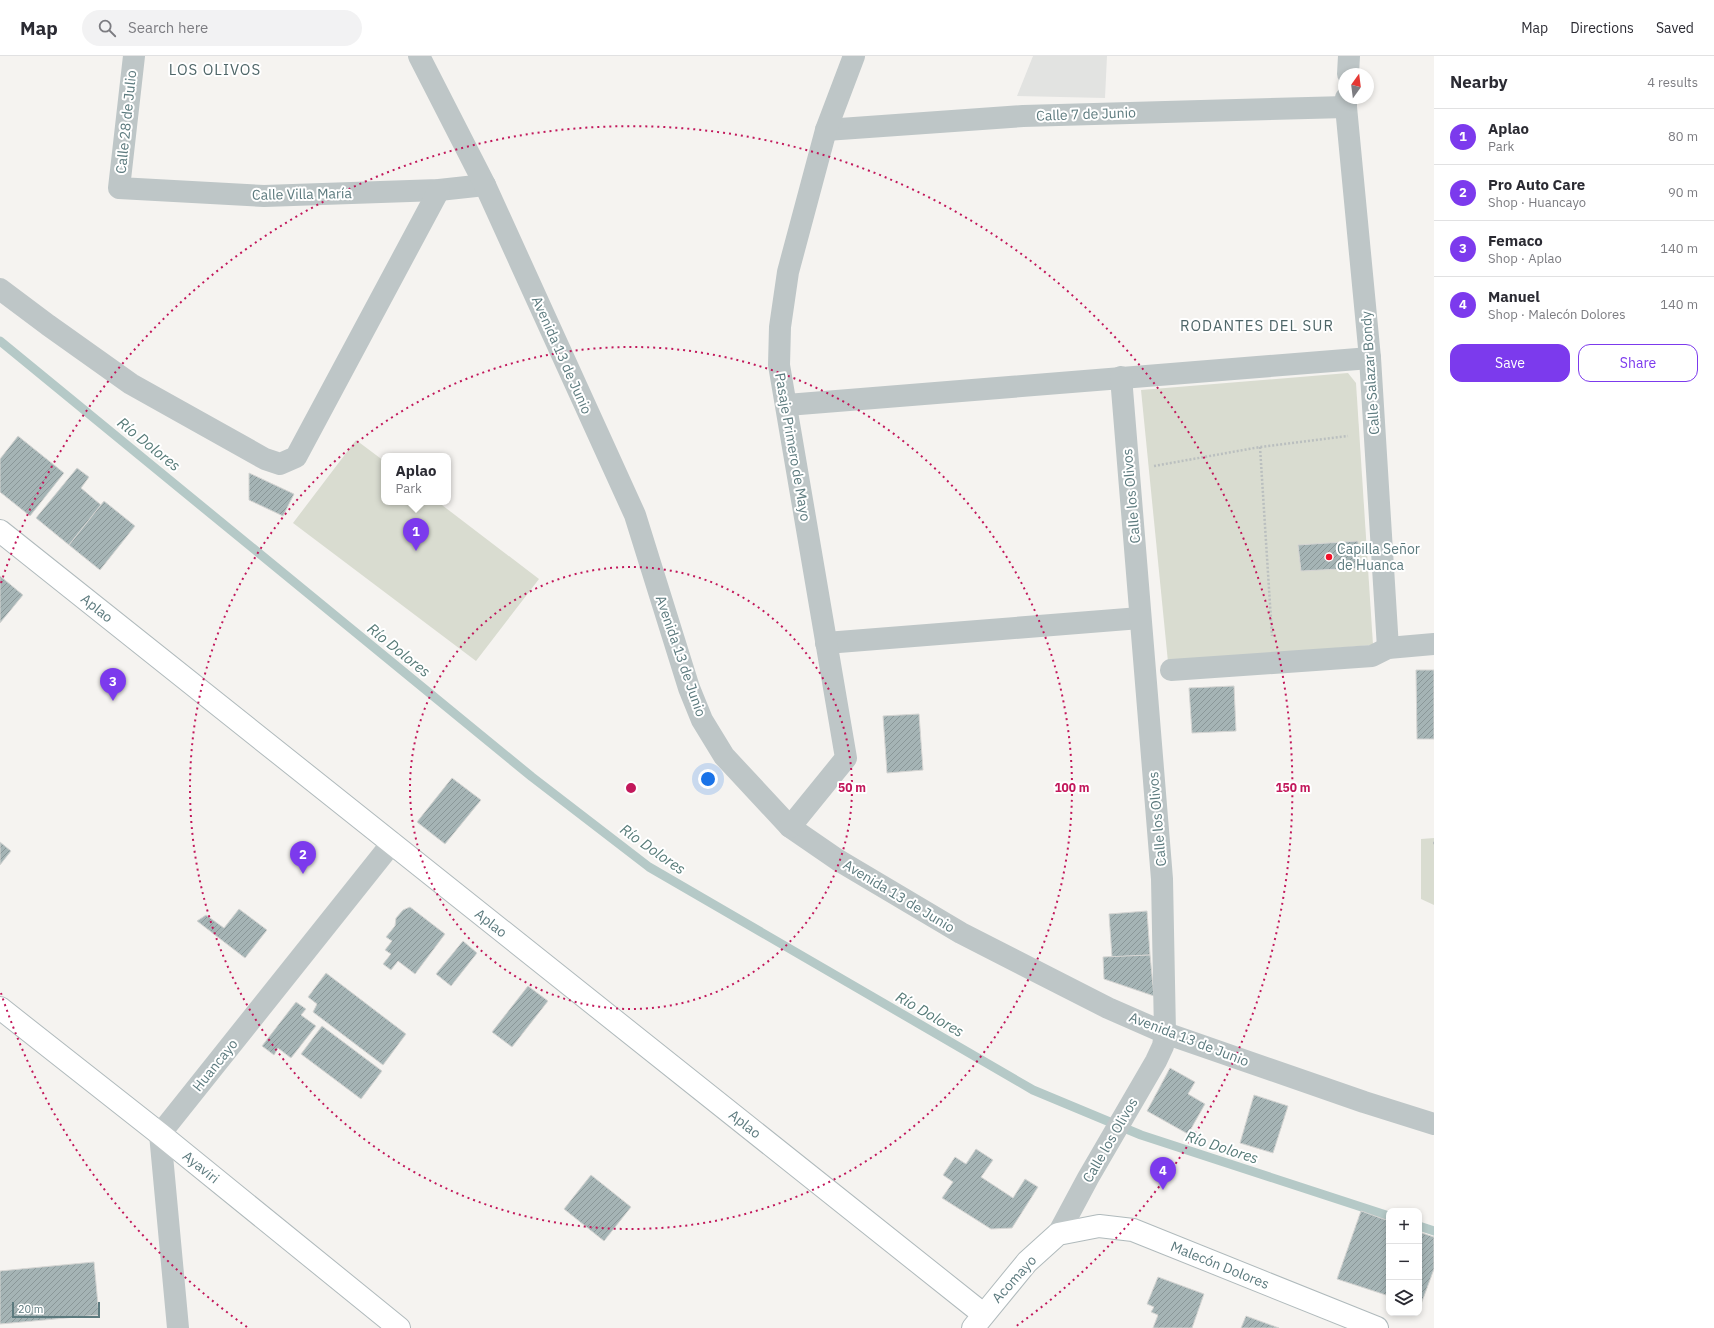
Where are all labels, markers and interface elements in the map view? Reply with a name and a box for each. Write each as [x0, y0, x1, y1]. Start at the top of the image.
search box [82, 10, 362, 46]
text: Map [20, 16, 58, 40]
icon: search [96, 17, 118, 39]
text: Search here [128, 18, 208, 37]
text: Map [1521, 19, 1548, 37]
text: Directions [1570, 19, 1634, 37]
text: Saved [1656, 19, 1694, 37]
district label: LOS OLIVOS [169, 60, 261, 79]
north arrow [1338, 68, 1374, 104]
street label: Calle 28 de Julio [112, 69, 140, 175]
text: Nearby [1450, 71, 1508, 93]
text: 4 results [1647, 74, 1698, 91]
street label: Calle 7 de Junio [1036, 103, 1136, 125]
text: Aplao [1488, 119, 1529, 138]
text: 1 [1459, 128, 1467, 145]
text: 80 m [1668, 128, 1698, 145]
text: Park [1488, 138, 1514, 155]
text: Pro Auto Care [1488, 175, 1585, 194]
street label: Calle Villa María [252, 184, 353, 204]
text: 2 [1459, 184, 1467, 201]
text: 90 m [1668, 184, 1698, 201]
text: Shop · Huancayo [1488, 194, 1586, 211]
text: Femaco [1488, 231, 1543, 250]
text: 3 [1459, 240, 1467, 257]
text: 140 m [1660, 240, 1698, 257]
text: Shop · Aplao [1488, 250, 1562, 267]
text: Manuel [1488, 287, 1540, 306]
street label: Avenida 13 de Junio [528, 293, 596, 417]
text: 4 [1459, 296, 1467, 313]
text: 140 m [1660, 296, 1698, 313]
text: Shop · Malecón Dolores [1488, 306, 1626, 323]
street label: Calle Salazar Bondy [1357, 310, 1383, 436]
district label: RODANTES DEL SUR [1180, 316, 1334, 335]
button: Save [1450, 344, 1570, 382]
button: Share [1578, 344, 1698, 382]
street label: Pasaje Primero de Mayo [771, 371, 815, 523]
water label: Río Dolores [114, 413, 184, 475]
street label: Calle los Olivos [1118, 448, 1144, 544]
popup [381, 453, 451, 505]
text: Aplao [396, 461, 436, 480]
text: Park [396, 480, 422, 497]
pin: 1 [403, 518, 429, 551]
place label: Capilla Señor de Huanca [1337, 540, 1420, 574]
marker: Capilla Señor de Huanca [1324, 552, 1334, 562]
street label: Aplao [77, 590, 117, 626]
street label: Avenida 13 de Junio [652, 593, 710, 719]
water label: Río Dolores [364, 619, 434, 681]
pin: 3 [100, 668, 126, 701]
your location [698, 769, 718, 789]
street label: Calle los Olivos [1144, 771, 1170, 867]
text: 50 m [838, 780, 866, 795]
text: 100 m [1054, 780, 1090, 795]
text: 150 m [1275, 780, 1311, 795]
centre of rings [624, 781, 638, 795]
water label: Río Dolores [617, 820, 689, 878]
pin: 2 [290, 841, 316, 874]
street label: Avenida 13 de Junio [840, 856, 958, 937]
street label: Aplao [471, 905, 511, 941]
water label: Río Dolores [893, 987, 967, 1041]
street label: Avenida 13 de Junio [1126, 1008, 1252, 1070]
street label: Huancayo [188, 1035, 242, 1095]
street label: Calle los Olivos [1078, 1094, 1142, 1186]
street label: Aplao [725, 1106, 765, 1142]
water label: Río Dolores [1183, 1126, 1261, 1168]
street label: Ayaviri [179, 1147, 223, 1187]
pin: 4 [1150, 1157, 1176, 1190]
map controls [1386, 1208, 1422, 1316]
button: + [1386, 1208, 1422, 1244]
street label: Malecón Dolores [1168, 1237, 1272, 1293]
button: − [1386, 1244, 1422, 1280]
street label: Acomayo [988, 1251, 1040, 1307]
button: layers [1386, 1280, 1422, 1316]
scale bar [12, 1300, 100, 1319]
text: 20 m [18, 1302, 43, 1316]

